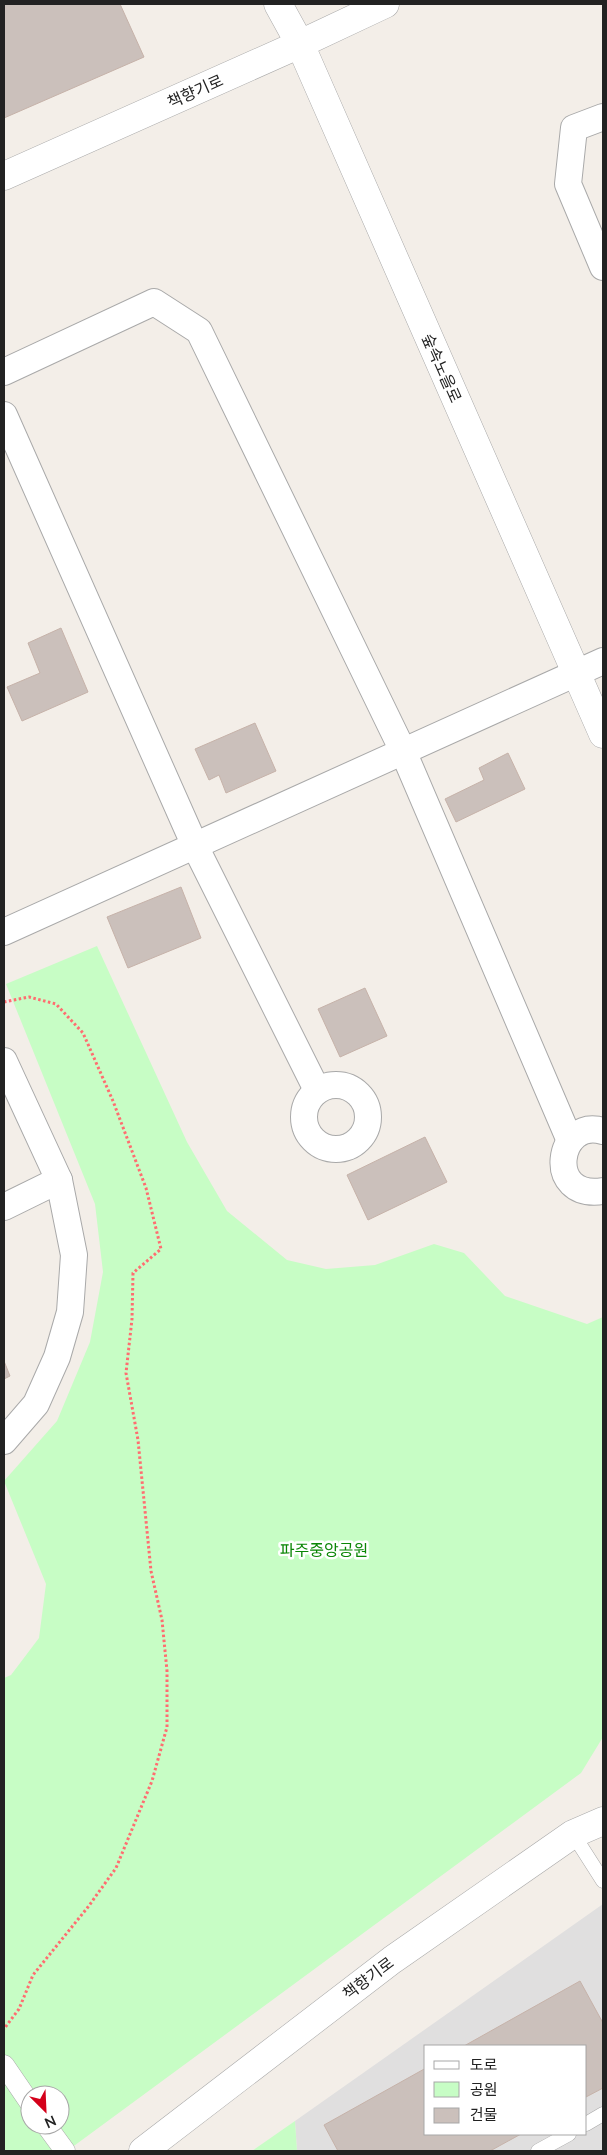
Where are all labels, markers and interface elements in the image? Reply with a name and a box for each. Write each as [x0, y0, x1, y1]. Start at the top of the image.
street label: 책향기로 [164, 70, 226, 111]
street label: 숲속노을로 [419, 330, 466, 406]
park label: 파주중앙공원 [280, 1540, 368, 1559]
street label: 책향기로 [338, 1952, 397, 2003]
legend [424, 2045, 587, 2135]
text: 도로 [470, 2055, 498, 2073]
text: 공원 [470, 2080, 498, 2098]
north arrow [20, 2085, 70, 2135]
text: 건물 [470, 2105, 498, 2123]
text: N [42, 2112, 59, 2132]

